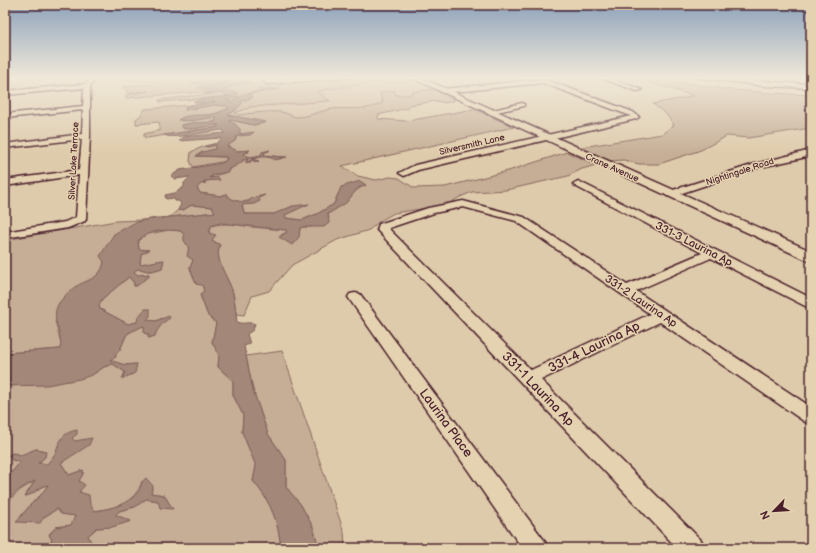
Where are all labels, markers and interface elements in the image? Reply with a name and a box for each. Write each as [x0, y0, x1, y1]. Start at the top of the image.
street label: Silver Lake Terrace [66, 121, 82, 200]
street label: Silversmith Lane [438, 132, 507, 158]
street label: Crane Avenue [583, 151, 641, 185]
street label: Nightingale Road [705, 156, 775, 188]
street label: 331-3 Laurina Ap [653, 219, 735, 269]
street label: 331-2 Laurina Ap [602, 272, 680, 330]
street label: 331-4 Laurina Ap [545, 318, 643, 376]
street label: 331-1 Laurina Ap [498, 348, 578, 430]
street label: Laurina Place [416, 386, 476, 461]
north arrow [754, 491, 794, 531]
text: N [758, 509, 773, 522]

